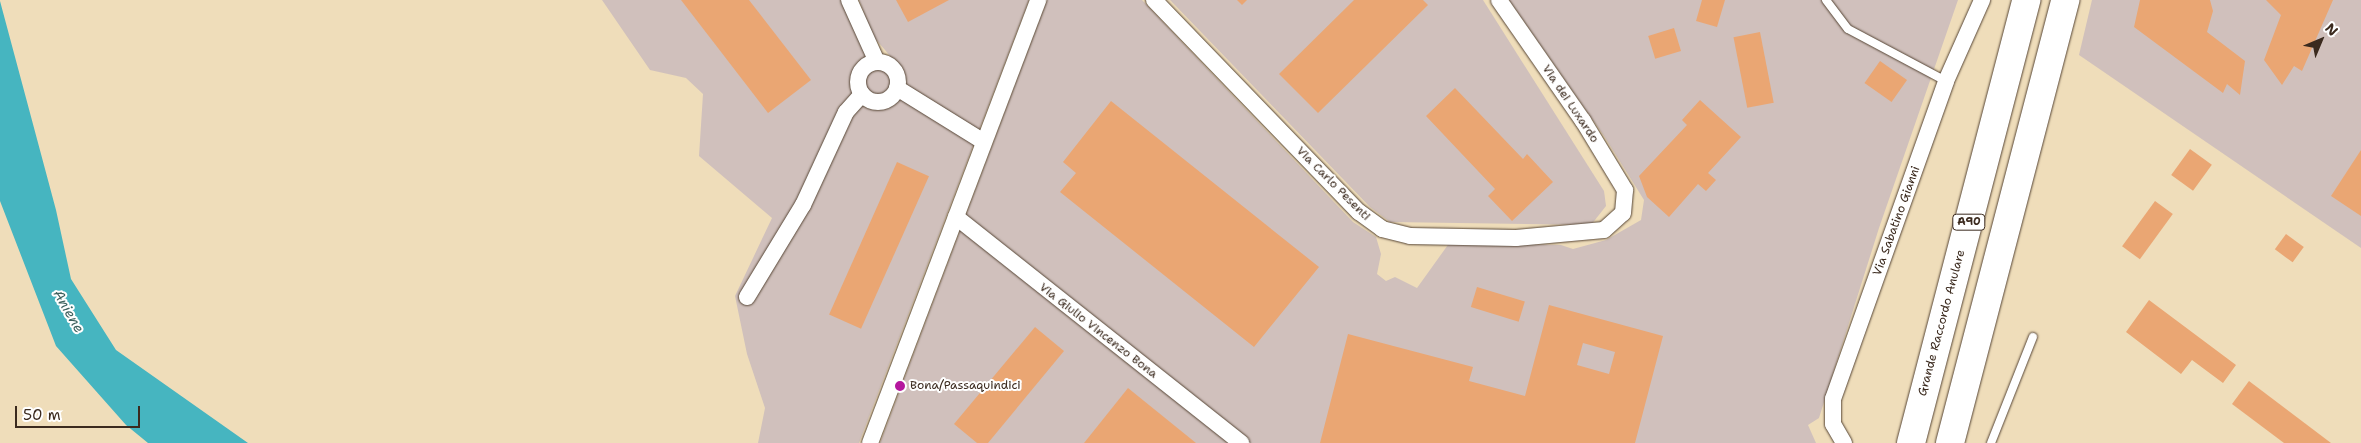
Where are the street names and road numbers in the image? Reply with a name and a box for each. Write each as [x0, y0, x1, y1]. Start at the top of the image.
street label: Via dei Luxardo [1539, 62, 1601, 146]
street label: Via Carlo Pesenti [1293, 144, 1373, 224]
street label: Via Sabatino Gianni [1870, 164, 1924, 278]
road number: A90 [1952, 213, 1986, 230]
street label: Grande Raccordo Anulare [1916, 248, 1968, 398]
street label: Via Giulio Vincenzo Bona [1036, 280, 1160, 382]

